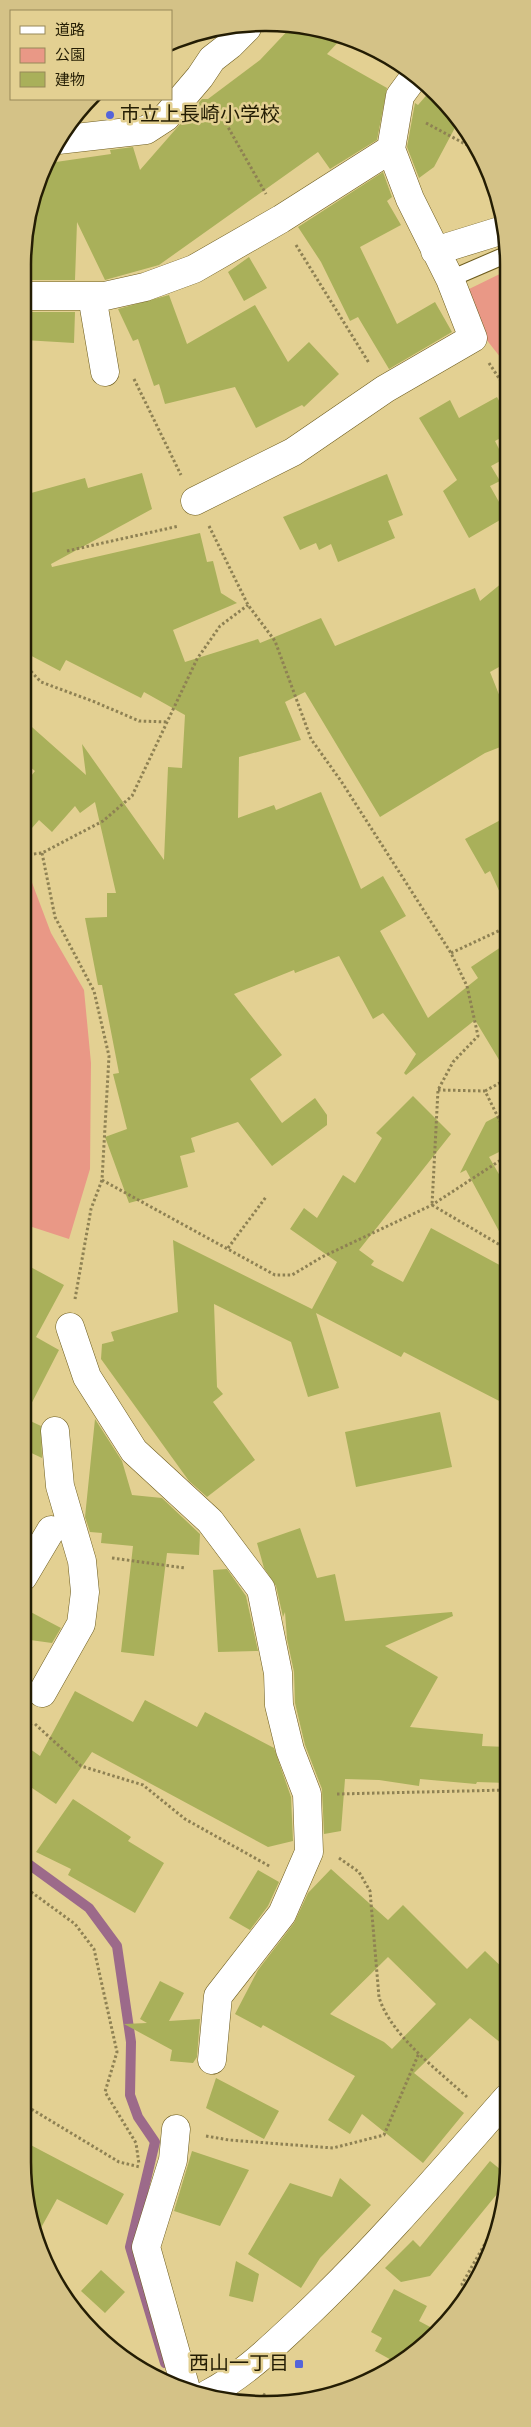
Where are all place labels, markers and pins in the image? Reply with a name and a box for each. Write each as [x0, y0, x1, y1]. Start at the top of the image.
place label: 市立上長崎小学校 [120, 104, 280, 125]
marker: 市立上長崎小学校 [104, 109, 116, 121]
place label: 西山一丁目 [189, 2353, 289, 2374]
marker: 西山一丁目 [293, 2358, 305, 2370]

